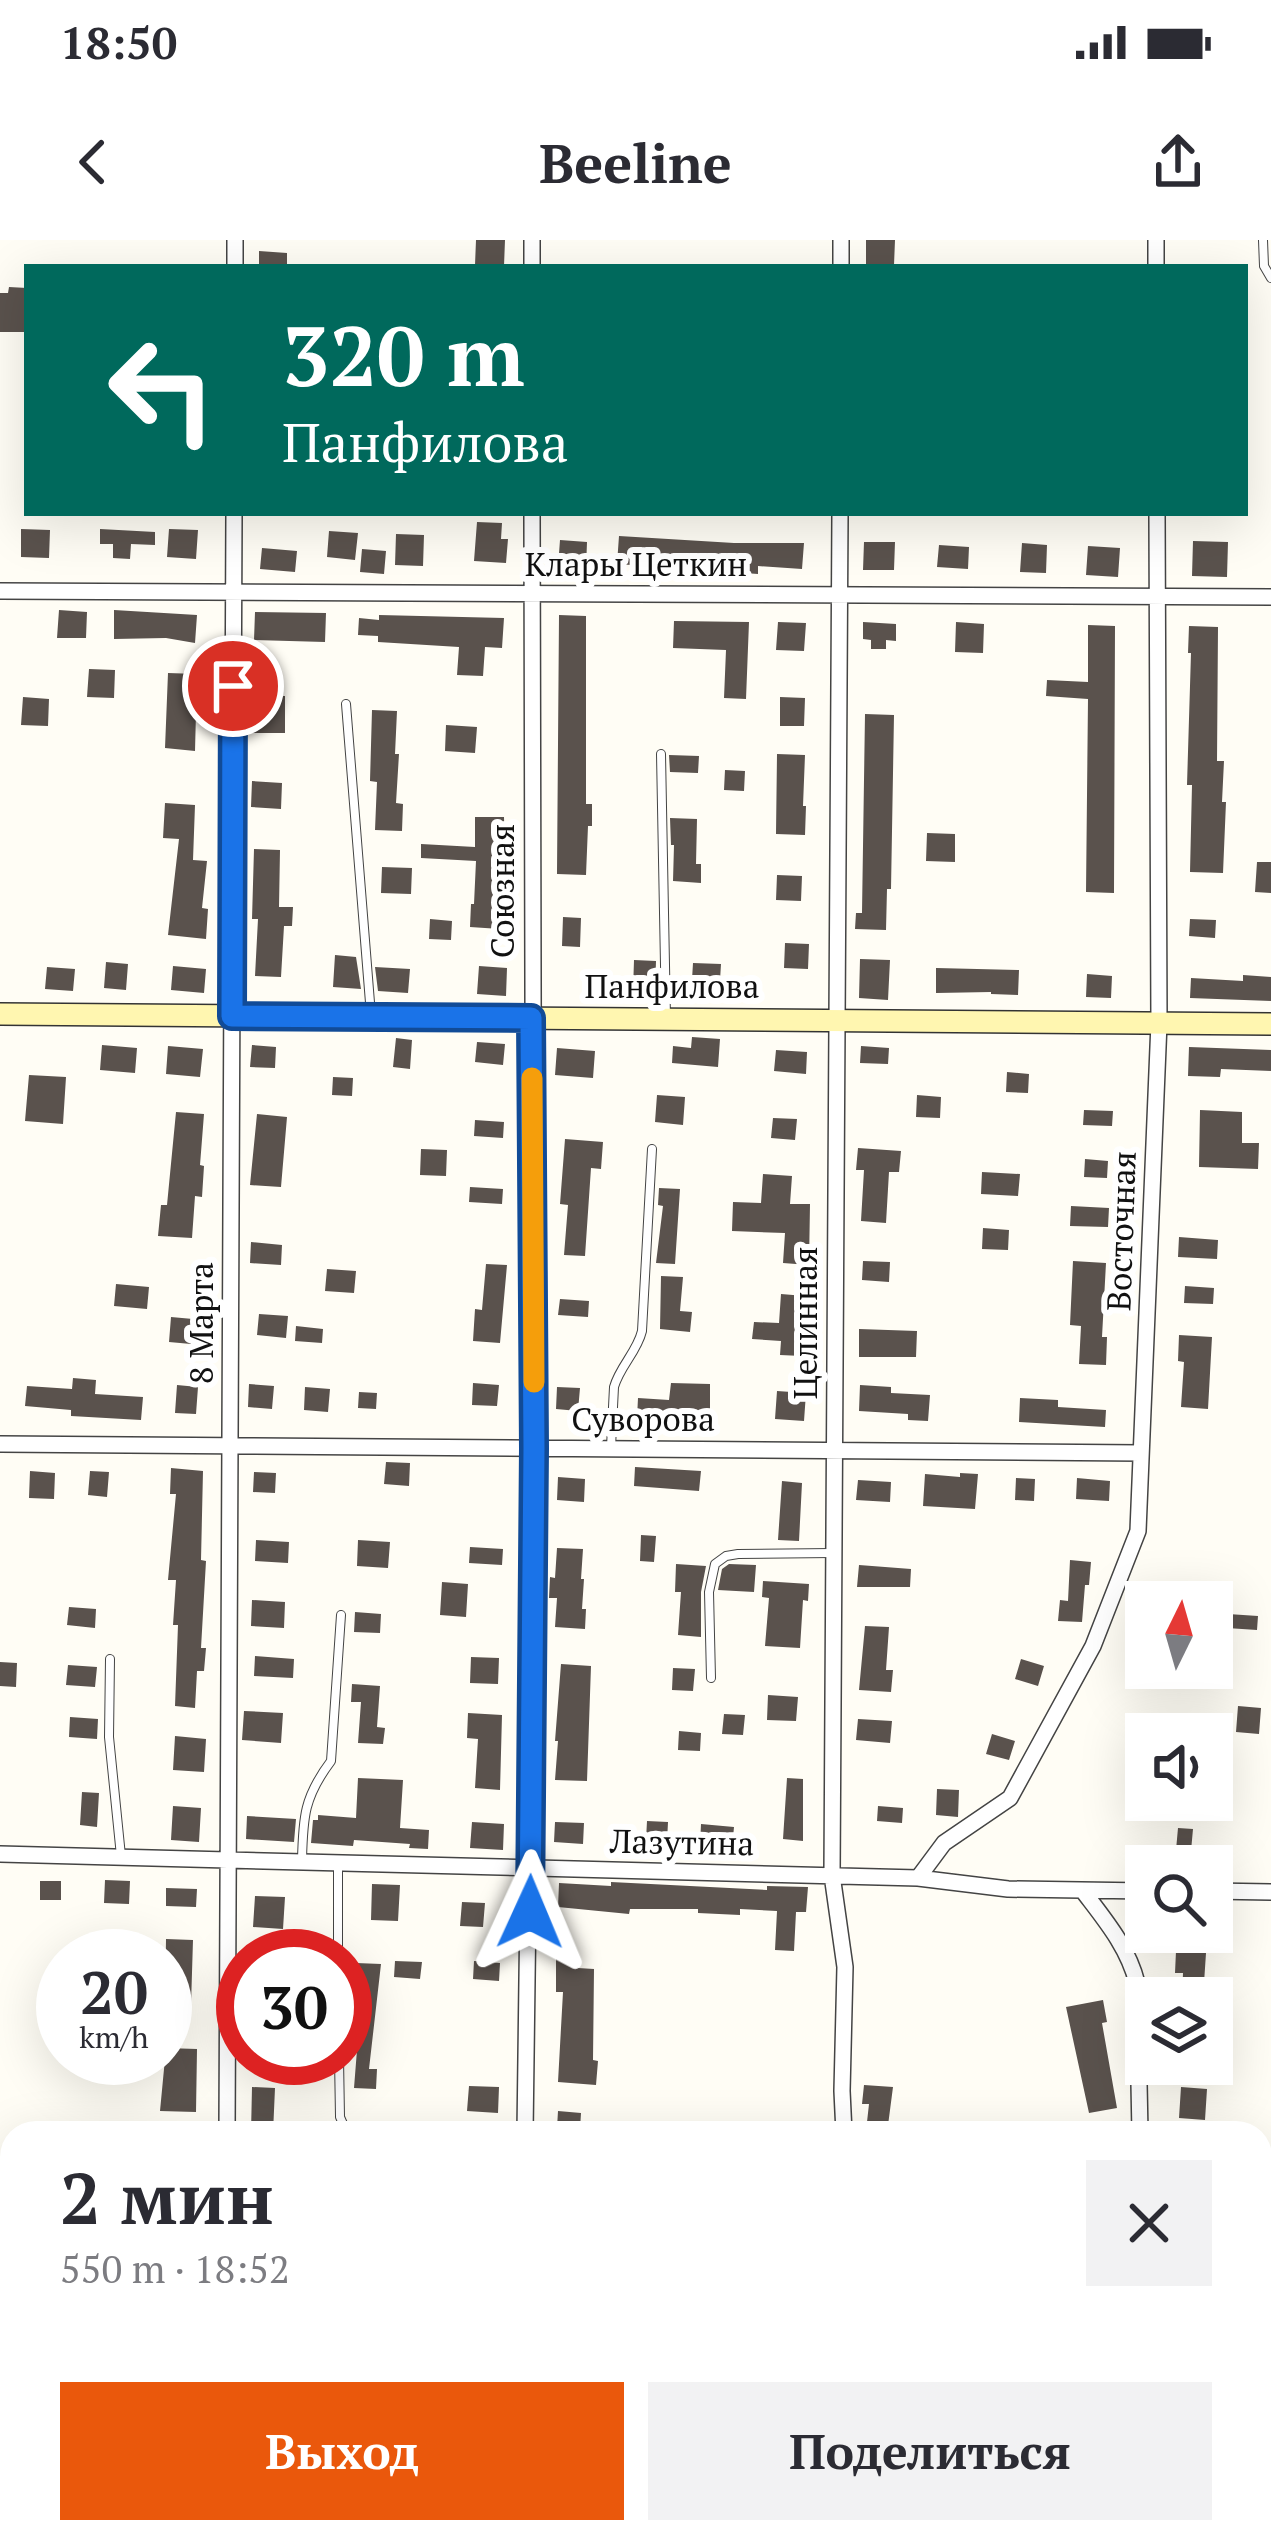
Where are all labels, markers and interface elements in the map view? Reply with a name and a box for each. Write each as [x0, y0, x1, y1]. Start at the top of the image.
text: 18:50 [60, 12, 177, 72]
text: Beeline [539, 127, 732, 198]
icon: back [60, 129, 126, 195]
icon: share [1145, 129, 1211, 195]
text: 320 m [282, 299, 525, 410]
icon: left [84, 312, 240, 468]
text: Панфилова [282, 406, 568, 477]
street label: Клары Цеткин [525, 542, 747, 585]
pin [182, 635, 284, 737]
icon: arrive [200, 653, 266, 719]
street label: Союзная [480, 824, 523, 958]
street label: Панфилова [585, 964, 759, 1007]
street label: Восточная [1096, 1150, 1145, 1312]
street label: Целинная [783, 1247, 826, 1399]
street label: 8 Марта [179, 1262, 222, 1384]
street label: Суворова [571, 1397, 715, 1440]
north arrow [1125, 1581, 1233, 1689]
map controls [1125, 1581, 1233, 2085]
button: sound [1125, 1713, 1233, 1821]
street label: Лазутина [609, 1819, 754, 1864]
button: search [1125, 1845, 1233, 1953]
position arrow [467, 1849, 593, 1975]
speed limit sign: 30 [216, 1929, 372, 2085]
text: 20 [80, 1952, 148, 2031]
button: layers [1125, 1977, 1233, 2085]
text: km/h [79, 2017, 149, 2057]
text: 2 мин [60, 2149, 274, 2245]
button: close [1086, 2160, 1212, 2286]
text: 550 m · 18:52 [60, 2242, 290, 2294]
button: Выход [60, 2382, 624, 2520]
button: Поделиться [648, 2382, 1212, 2520]

